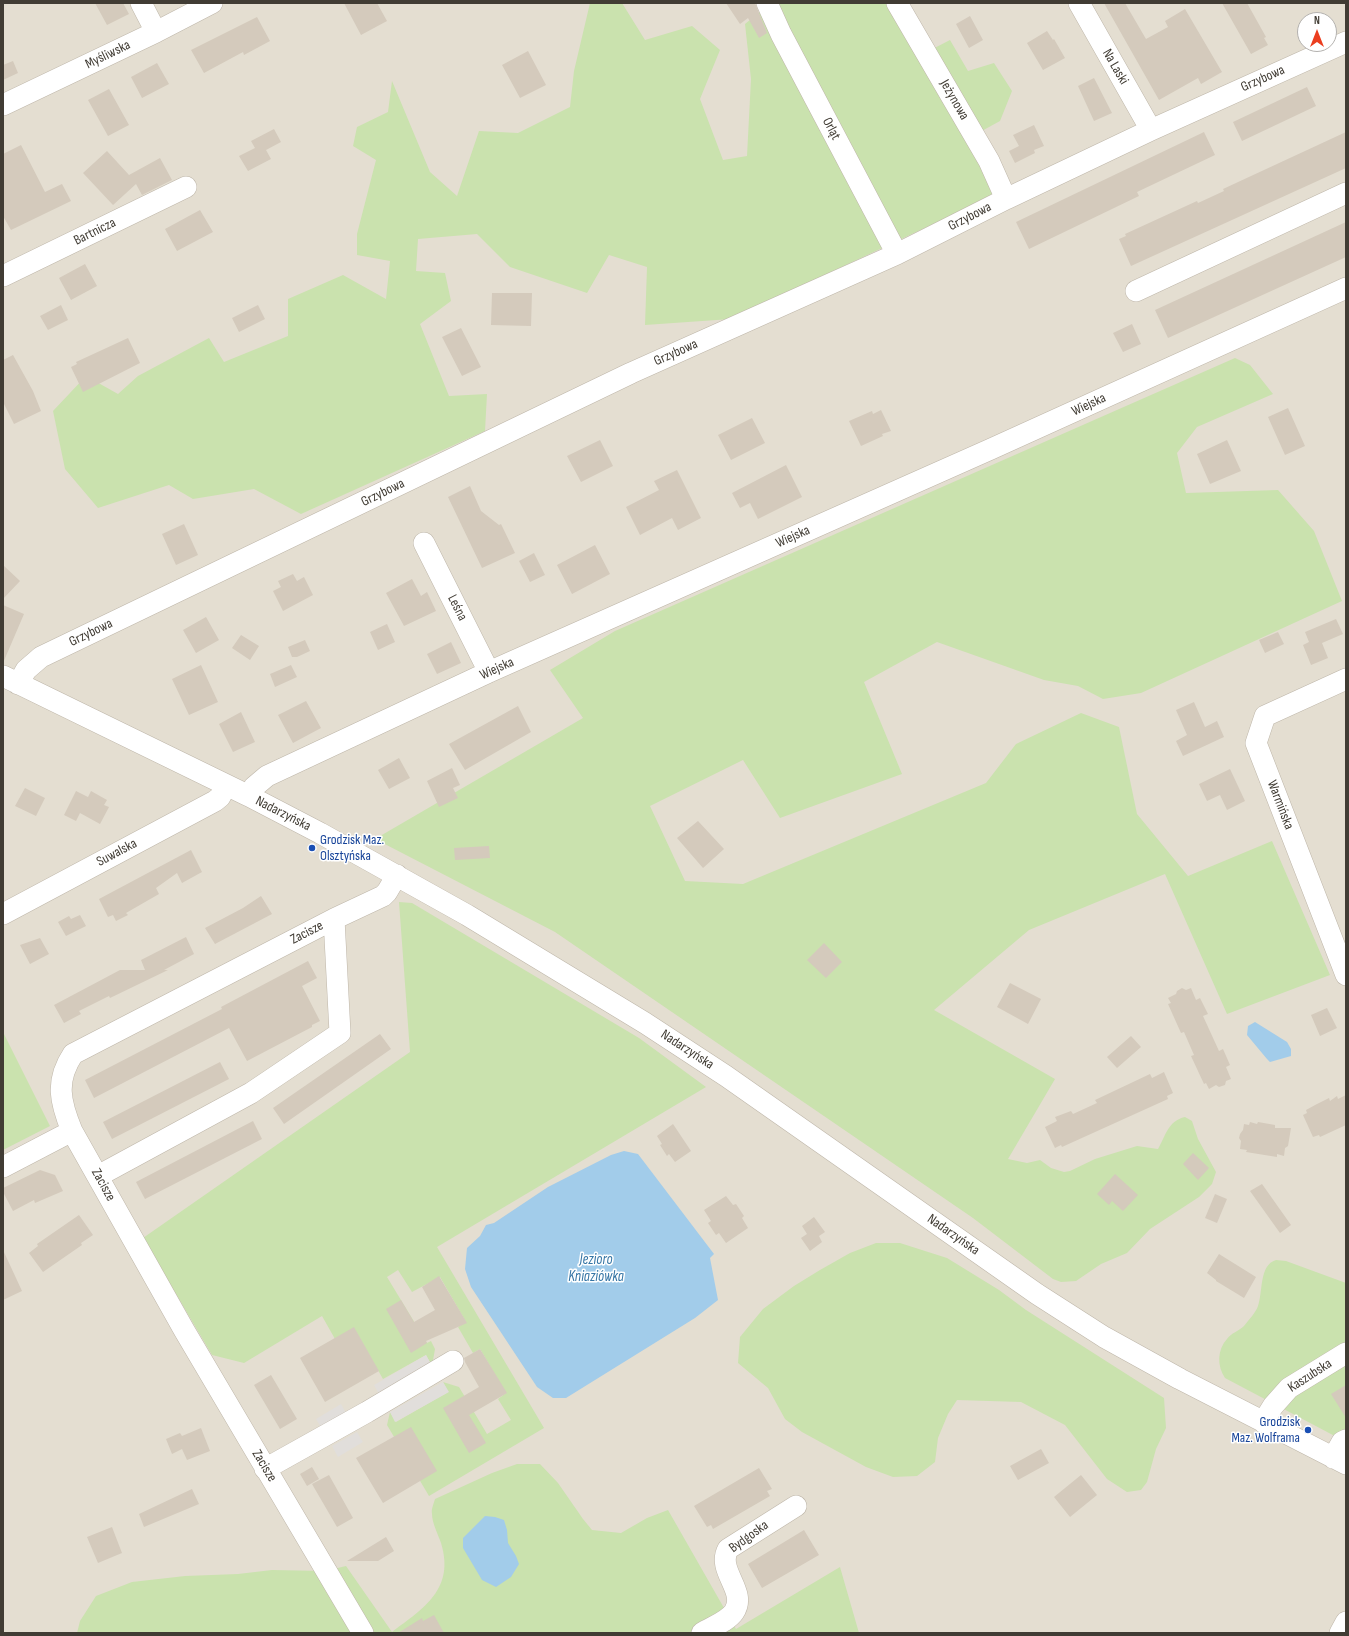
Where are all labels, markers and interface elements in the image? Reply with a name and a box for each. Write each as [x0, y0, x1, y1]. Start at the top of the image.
north arrow [1297, 12, 1337, 52]
text: N [1314, 14, 1320, 27]
street label: Myśliwska [83, 37, 133, 73]
street label: Na Laski [1098, 46, 1132, 88]
street label: Grzybowa [1238, 62, 1288, 96]
street label: Jeżynowa [936, 77, 972, 123]
street label: Orląt [818, 115, 844, 143]
street label: Grzybowa [946, 199, 994, 235]
street label: Bartnicza [71, 215, 119, 249]
street label: Grzybowa [651, 336, 701, 370]
street label: Wiejska [1069, 390, 1109, 420]
street label: Grzybowa [359, 475, 407, 511]
street label: Wiejska [773, 522, 813, 552]
street label: Leśna [443, 592, 471, 624]
street label: Grzybowa [67, 615, 115, 651]
street label: Wiejska [477, 654, 517, 684]
street label: Warmińska [1263, 778, 1297, 832]
street label: Nadarzyńska [252, 793, 314, 835]
place label: Grodzisk Maz. Olsztyńska [320, 832, 384, 864]
street label: Suwalska [94, 835, 140, 871]
marker: Grodzisk Maz. Olsztyńska [307, 843, 317, 853]
street label: Zacisze [288, 918, 326, 948]
street label: Nadarzyńska [657, 1027, 717, 1073]
street label: Zacisze [87, 1166, 119, 1204]
street label: Nadarzyńska [924, 1211, 982, 1259]
water label: Jezioro Kniaziówka [568, 1251, 624, 1286]
street label: Kaszubska [1285, 1356, 1335, 1396]
place label: Grodzisk Maz. Wolframa [1231, 1414, 1300, 1446]
marker: Grodzisk Maz. Wolframa [1303, 1425, 1313, 1435]
street label: Zacisze [248, 1447, 280, 1485]
street label: Bydgoska [726, 1517, 772, 1557]

